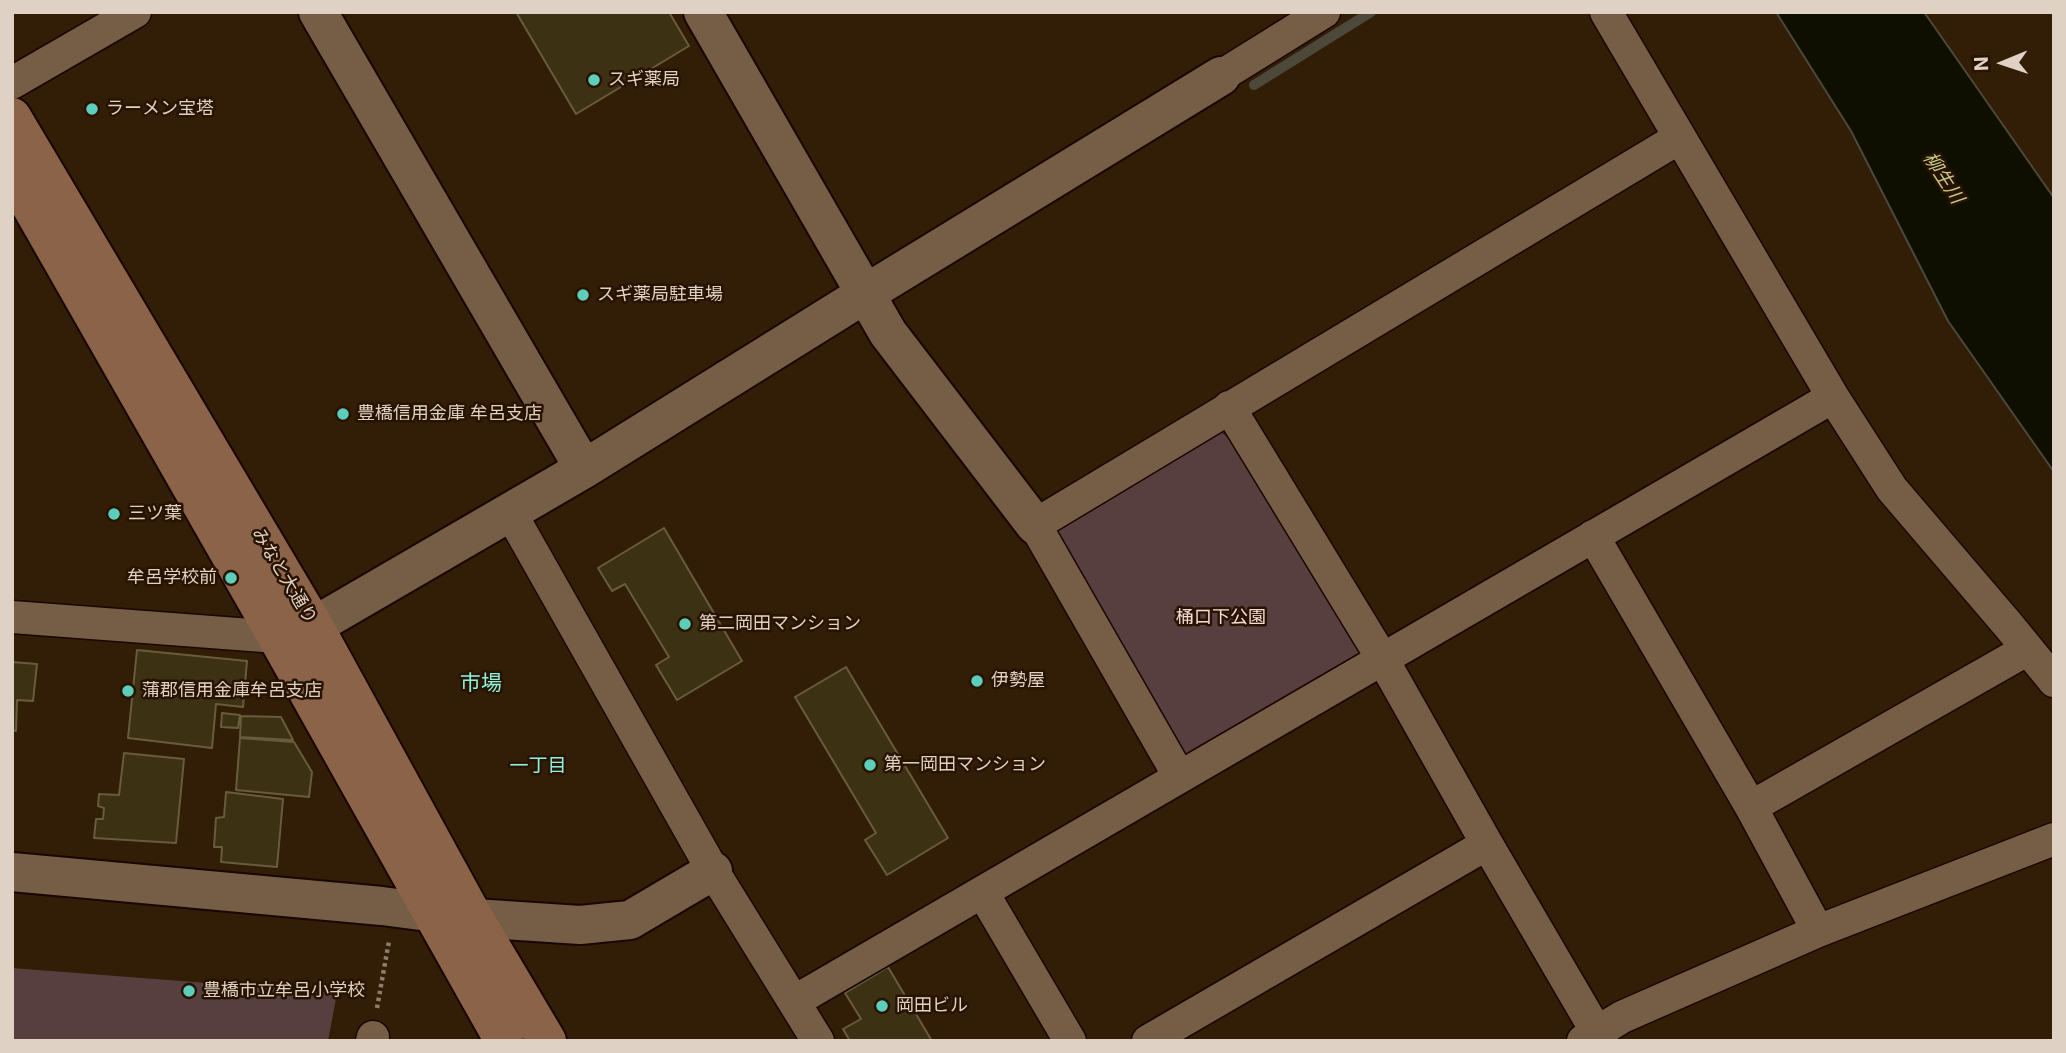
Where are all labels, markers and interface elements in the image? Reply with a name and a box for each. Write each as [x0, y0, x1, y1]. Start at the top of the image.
north arrow [1968, 28, 2038, 98]
text: N [1970, 56, 1993, 71]
place label: スギ薬局 [608, 69, 680, 91]
marker: スギ薬局 [586, 72, 602, 88]
place label: ラーメン宝塔 [106, 98, 214, 120]
marker: ラーメン宝塔 [84, 101, 100, 117]
water label: 柳生川 [1918, 148, 1968, 208]
place label: スギ薬局駐車場 [597, 284, 723, 306]
marker: スギ薬局駐車場 [575, 287, 591, 303]
place label: 豊橋信用金庫 牟呂支店 [357, 403, 542, 425]
marker: 豊橋信用金庫 牟呂支店 [335, 406, 351, 422]
place label: 三ツ葉 [128, 503, 182, 525]
marker: 三ツ葉 [106, 506, 122, 522]
street label: みなと大通り [247, 524, 321, 628]
place label: 牟呂学校前 [127, 567, 217, 589]
marker: 牟呂学校前 [223, 570, 239, 586]
park label: 桶口下公園 [1176, 607, 1266, 629]
place label: 第二岡田マンション [699, 613, 861, 635]
marker: 第二岡田マンション [677, 616, 693, 632]
place label: 伊勢屋 [991, 670, 1045, 692]
district label: 市場 [460, 671, 502, 697]
marker: 伊勢屋 [969, 673, 985, 689]
place label: 蒲郡信用金庫牟呂支店 [142, 680, 322, 702]
marker: 蒲郡信用金庫牟呂支店 [120, 683, 136, 699]
place label: 第一岡田マンション [884, 754, 1046, 776]
district label: 一丁目 [510, 755, 566, 777]
marker: 第一岡田マンション [862, 757, 878, 773]
place label: 豊橋市立牟呂小学校 [203, 980, 365, 1002]
marker: 豊橋市立牟呂小学校 [181, 983, 197, 999]
place label: 岡田ビル [896, 995, 968, 1017]
marker: 岡田ビル [874, 998, 890, 1014]

